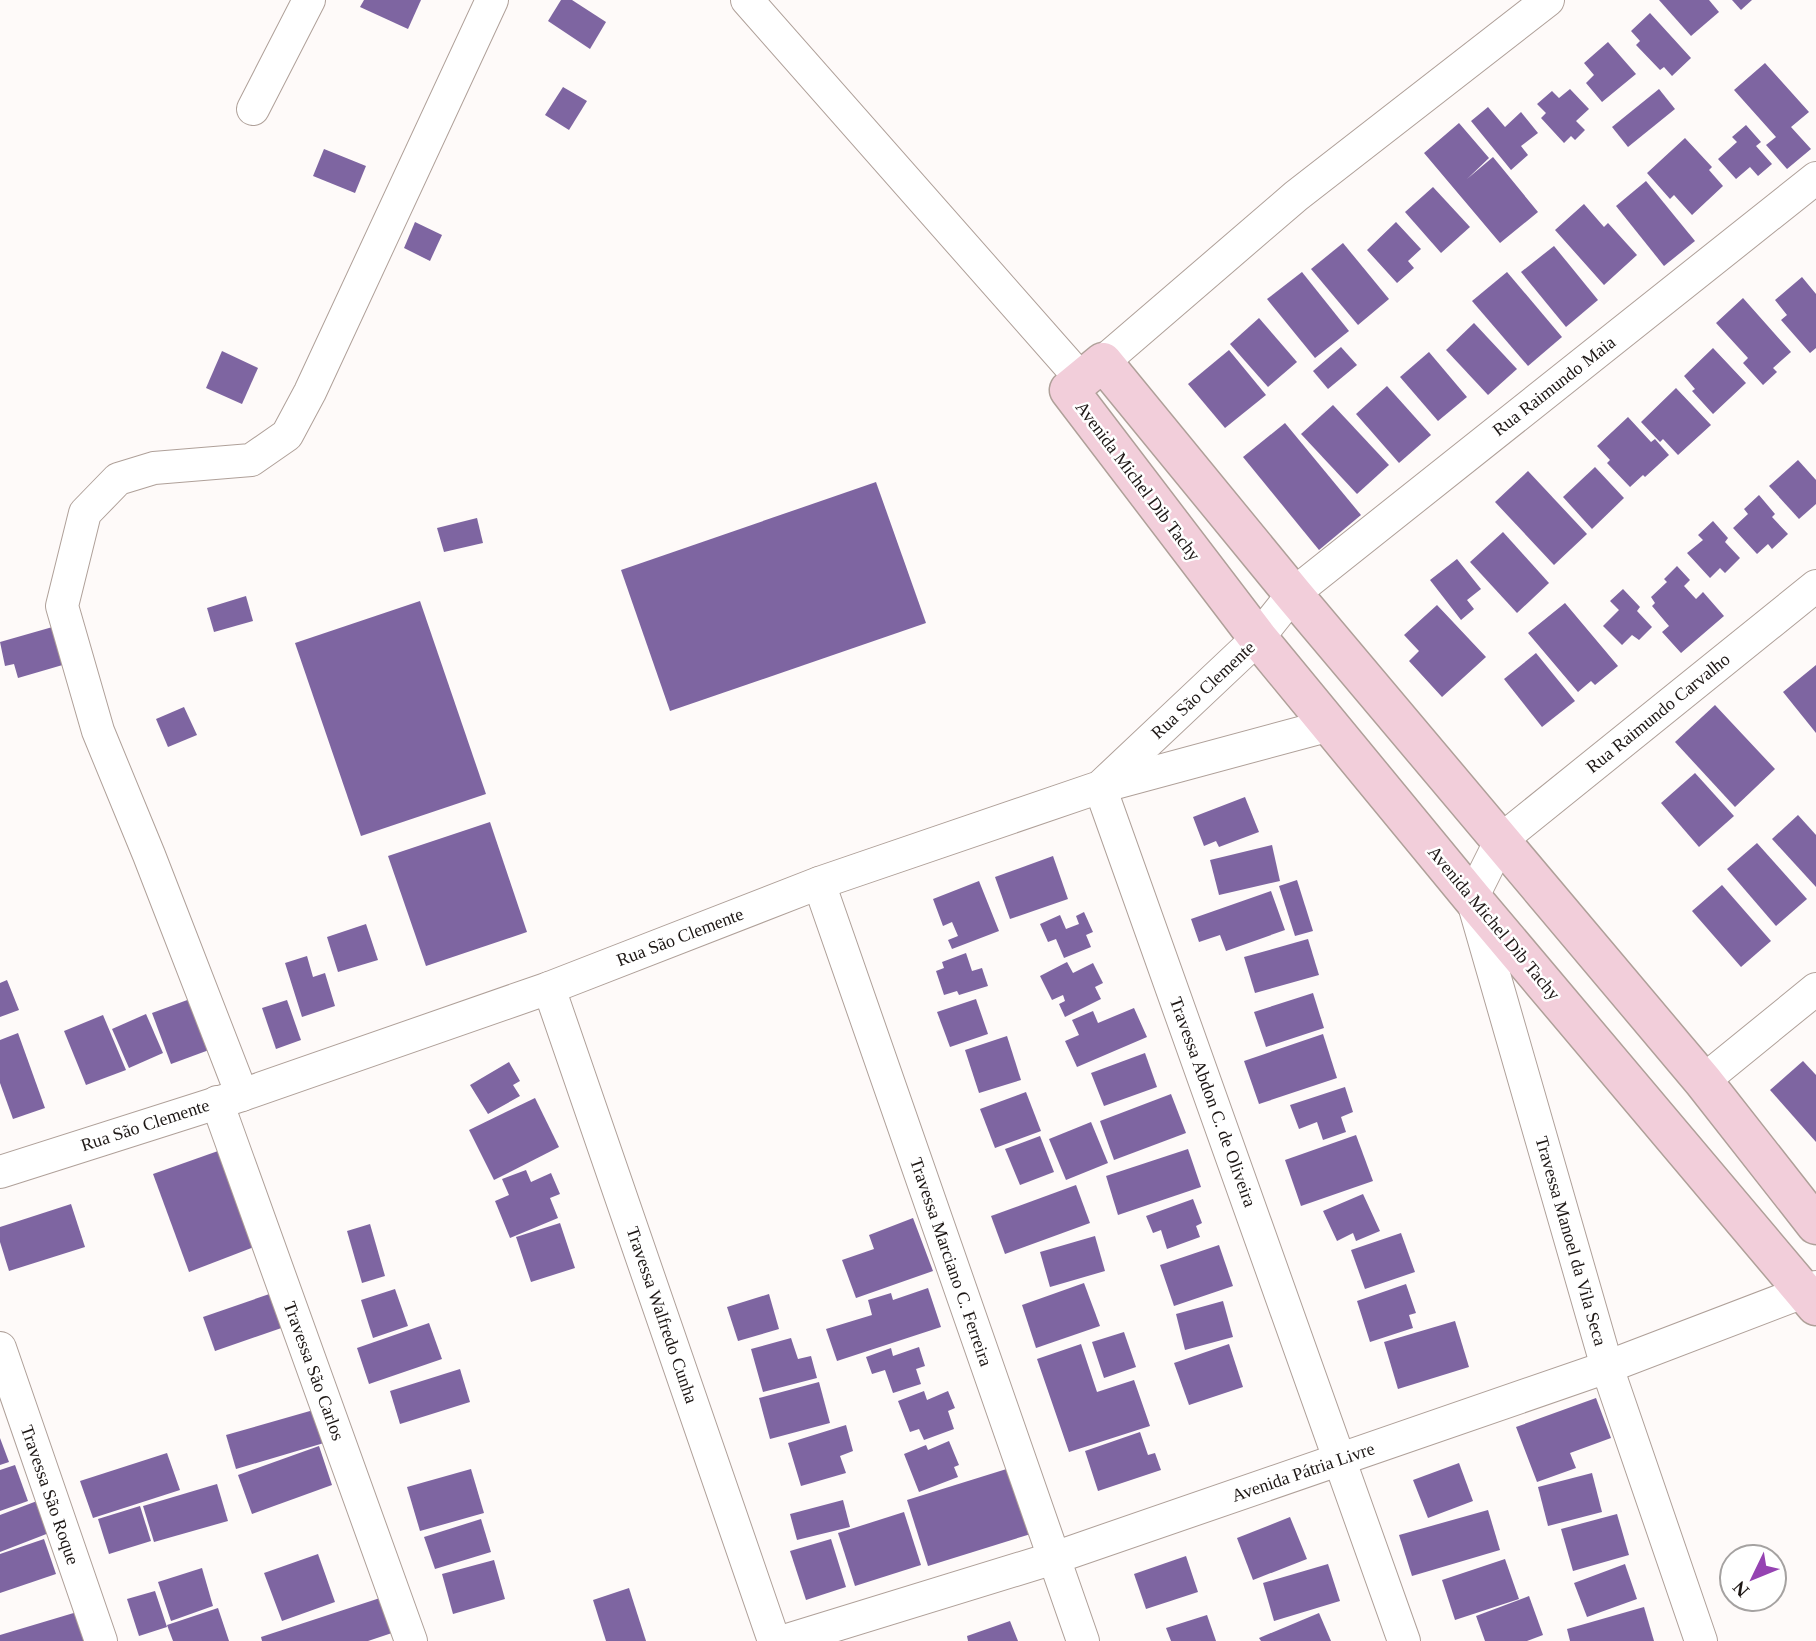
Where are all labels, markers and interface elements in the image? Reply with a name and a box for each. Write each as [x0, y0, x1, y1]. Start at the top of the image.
street label: Rua Raimundo Maia [1489, 332, 1619, 440]
street label: Avenida Michel Dib Tachy [1071, 397, 1205, 565]
street label: Rua São Clemente [1147, 637, 1259, 743]
street label: Rua Raimundo Carvalho [1582, 649, 1734, 777]
street label: Avenida Michel Dib Tachy [1424, 842, 1564, 1004]
street label: Rua São Clemente [614, 904, 746, 970]
street label: Travessa Abdon C. de Oliveira [1166, 994, 1260, 1210]
street label: Rua São Clemente [78, 1095, 212, 1155]
street label: Travessa Manoel da Vila Seca [1531, 1134, 1611, 1348]
street label: Travessa Marciano C. Ferreira [906, 1155, 996, 1369]
street label: Travessa Walfredo Cunha [622, 1224, 702, 1406]
street label: Travessa São Carlos [280, 1299, 348, 1443]
street label: Travessa São Roque [17, 1423, 83, 1567]
street label: Avenida Pátria Livre [1229, 1438, 1377, 1506]
north arrow [1718, 1543, 1788, 1613]
text: N [1728, 1577, 1753, 1601]

